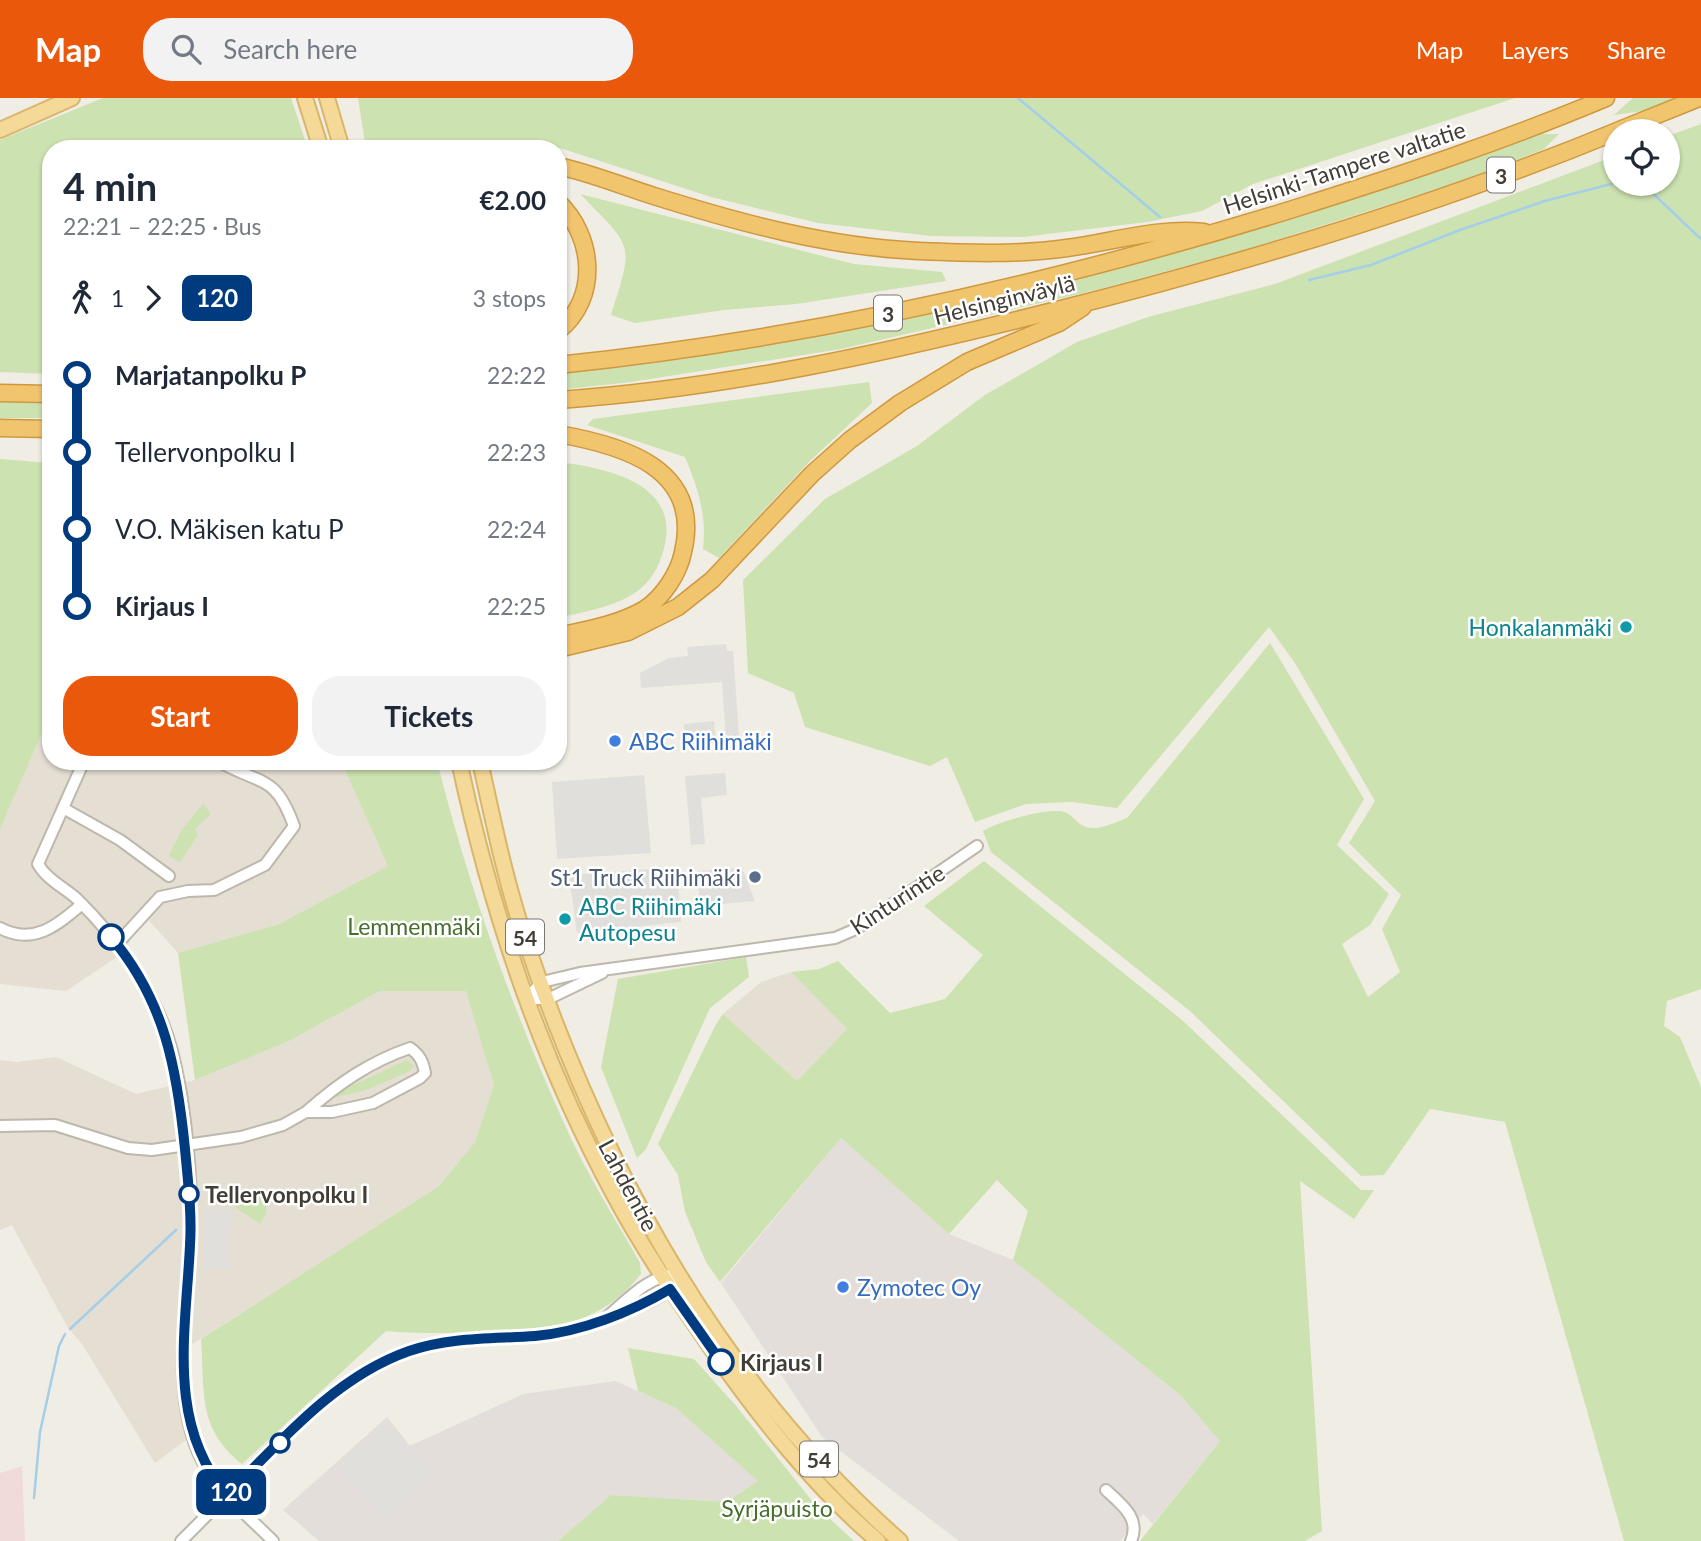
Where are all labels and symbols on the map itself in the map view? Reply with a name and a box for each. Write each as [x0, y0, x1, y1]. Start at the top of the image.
street label: Helsinki-Tampere valtatie [1219, 115, 1469, 219]
road number: 3 [1487, 158, 1515, 192]
street label: Helsinginväylä [930, 268, 1078, 330]
road number: 3 [874, 296, 902, 330]
place label: Honkalanmäki [1469, 613, 1612, 641]
marker: Honkalanmäki [1618, 619, 1634, 635]
place label: ABC Riihimäki [629, 727, 772, 755]
marker: ABC Riihimäki [607, 733, 623, 749]
street label: Kinturintie [844, 858, 950, 940]
place label: St1 Truck Riihimäki [550, 863, 741, 891]
marker: St1 Truck Riihimäki [747, 869, 763, 885]
place label: ABC Riihimäki Autopesu [579, 892, 722, 946]
marker: ABC Riihimäki Autopesu [557, 911, 573, 927]
park label: Lemmenmäki [347, 912, 481, 940]
road number: 54 [506, 920, 544, 954]
unlabelled marker [98, 924, 124, 950]
street label: Lahdentie [593, 1134, 665, 1236]
place label: Tellervonpolku I [205, 1180, 368, 1208]
marker: Tellervonpolku I [179, 1184, 199, 1204]
place label: Zymotec Oy [857, 1273, 981, 1301]
marker: Zymotec Oy [835, 1279, 851, 1295]
place label: Kirjaus I [740, 1348, 823, 1376]
marker: Kirjaus I [708, 1349, 734, 1375]
unlabelled marker [270, 1433, 290, 1453]
road number: 54 [800, 1442, 838, 1476]
line badge: 120 [191, 1469, 271, 1515]
park label: Syrjäpuisto [721, 1494, 833, 1522]

